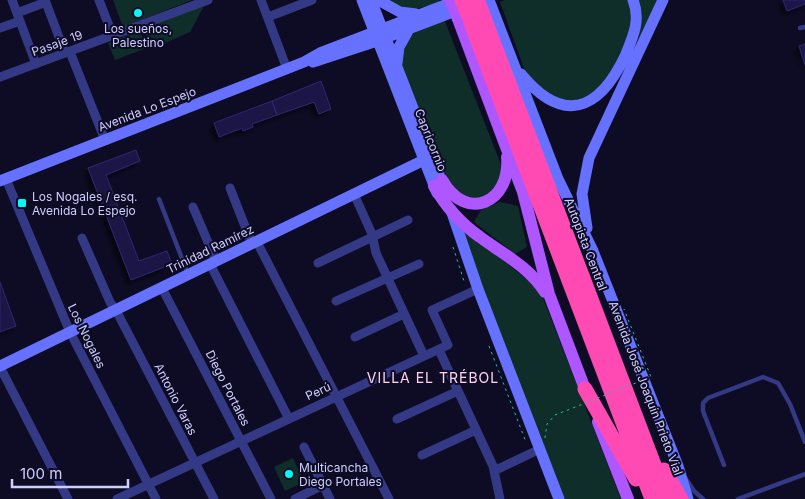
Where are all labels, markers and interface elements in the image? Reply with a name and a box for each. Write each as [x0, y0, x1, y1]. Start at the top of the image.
marker: Los sueños, Palestino [132, 7, 144, 19]
place label: Los sueños, Palestino [104, 21, 172, 50]
street label: Pasaje 19 [29, 27, 85, 59]
street label: Avenida Lo Espejo [96, 83, 198, 135]
street label: Capricornio [412, 106, 450, 174]
place label: Los Nogales / esq. Avenida Lo Espejo [32, 189, 137, 218]
street label: Autopista Central [561, 196, 611, 292]
marker: Los Nogales / esq. Avenida Lo Espejo [16, 197, 28, 209]
street label: Trinidad Ramírez [164, 221, 256, 277]
street label: Avenida José Joaquín Prieto Vial [606, 299, 686, 477]
street label: Los Nogales [65, 301, 109, 371]
street label: Diego Portales [202, 348, 254, 428]
street label: Antonio Varas [151, 360, 201, 438]
district label: VILLA EL TRÉBOL [367, 369, 499, 386]
street label: Perú [303, 379, 333, 403]
scale bar [12, 456, 129, 488]
place label: Multicancha Diego Portales [299, 460, 382, 489]
text: 100 m [20, 464, 62, 483]
marker: Multicancha Diego Portales [283, 468, 295, 480]

